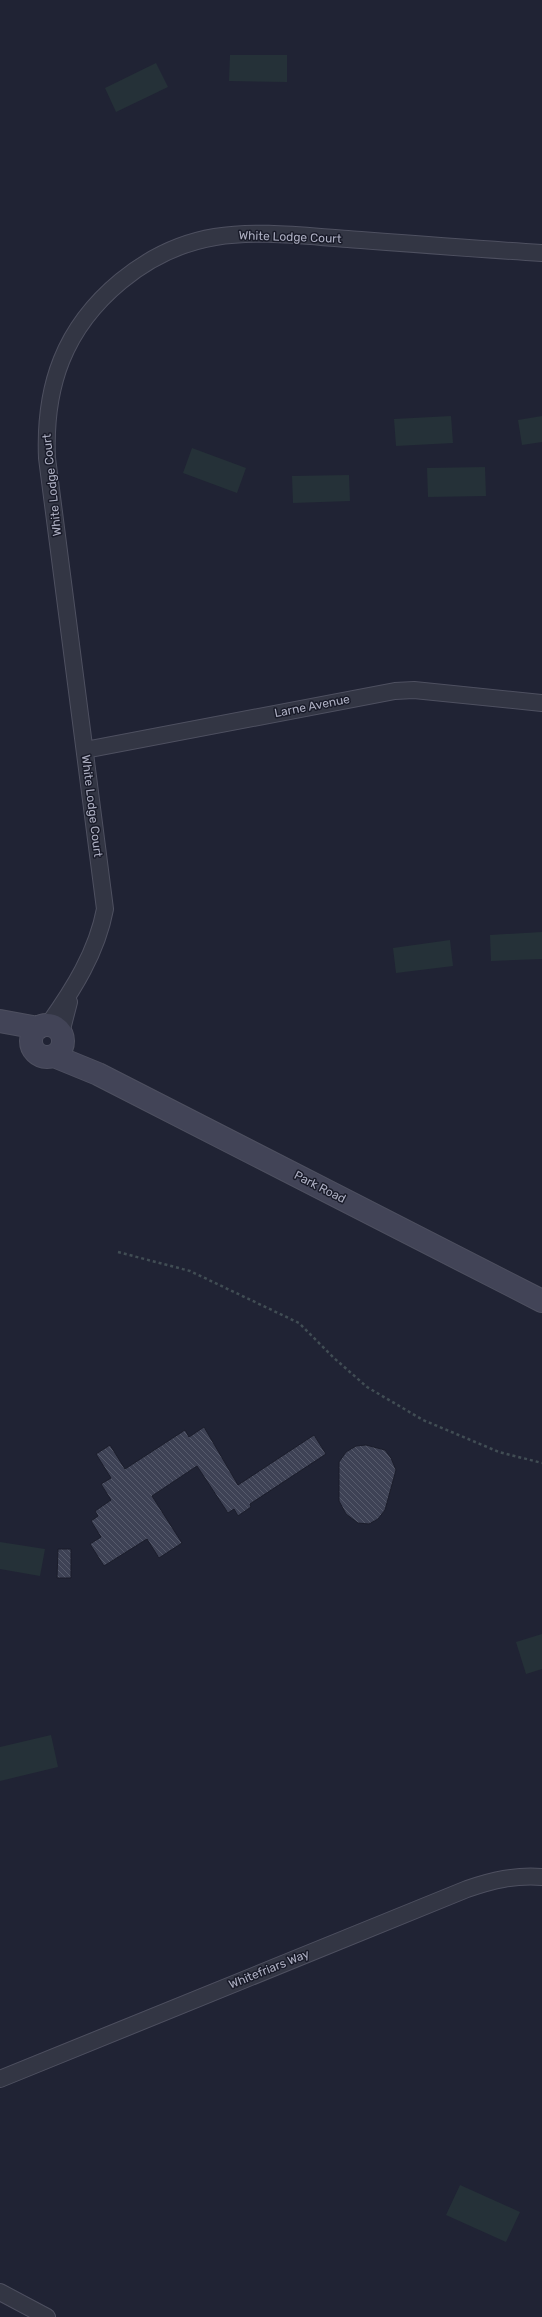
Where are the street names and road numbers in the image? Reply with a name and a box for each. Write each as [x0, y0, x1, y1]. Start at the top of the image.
street label: White Lodge Court [238, 228, 342, 246]
street label: White Lodge Court [40, 433, 64, 537]
street label: Larne Avenue [273, 692, 351, 720]
street label: White Lodge Court [79, 754, 105, 858]
street label: Park Road [292, 1168, 348, 1206]
street label: Whitefriars Way [227, 1946, 312, 1992]

